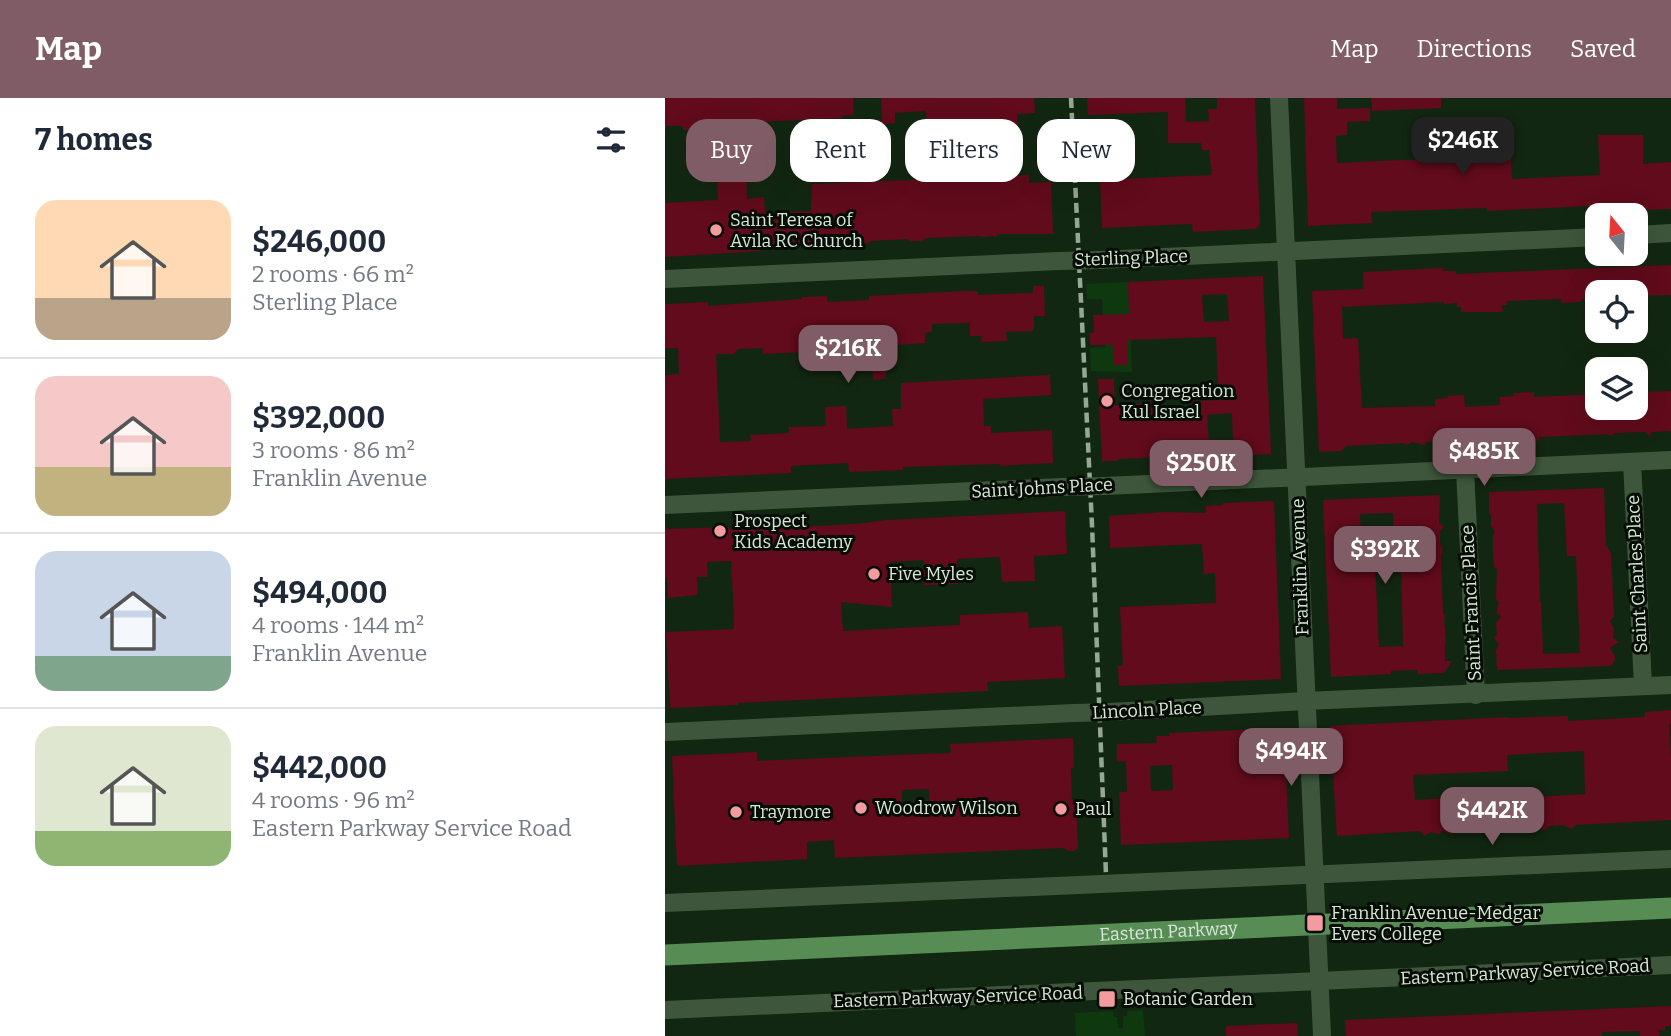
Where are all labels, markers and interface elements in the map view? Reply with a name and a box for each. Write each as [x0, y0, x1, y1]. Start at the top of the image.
text: Map [35, 29, 102, 69]
text: Map [1330, 35, 1379, 63]
text: Directions [1417, 35, 1532, 63]
text: Saved [1570, 35, 1636, 63]
pin: $246K [1414, 118, 1512, 177]
chip: Buy [686, 119, 776, 182]
chip: Rent [790, 119, 891, 182]
chip: Filters [905, 119, 1023, 182]
chip: New [1037, 119, 1135, 182]
icon: filters [592, 121, 630, 159]
text: 7 homes [35, 122, 153, 158]
text: $246K [1427, 126, 1499, 154]
north arrow [1585, 203, 1649, 266]
map controls [1585, 203, 1648, 420]
place label: Saint Teresa of Avila RC Church [730, 209, 863, 252]
marker: Saint Teresa of Avila RC Church [708, 222, 724, 238]
text: $246,000 [252, 224, 386, 260]
icon: home [91, 228, 175, 312]
street label: Sterling Place [1074, 245, 1188, 271]
text: 2 rooms · 66 m² [252, 260, 414, 288]
button: locate [1585, 280, 1648, 343]
text: Sterling Place [252, 288, 398, 316]
pin: $216K [799, 326, 897, 385]
text: $216K [815, 334, 881, 362]
button: layers [1585, 357, 1648, 420]
place label: Congregation Kul Israel [1121, 380, 1235, 423]
marker: Congregation Kul Israel [1099, 393, 1115, 409]
text: $392,000 [252, 400, 385, 436]
icon: home [91, 404, 175, 488]
pin: $485K [1435, 428, 1533, 488]
text: 3 rooms · 86 m² [252, 436, 415, 464]
text: $485K [1449, 437, 1519, 465]
pin: $250K [1152, 440, 1250, 500]
text: $250K [1166, 449, 1236, 477]
text: Franklin Avenue [252, 464, 427, 492]
street label: Saint Johns Place [971, 473, 1113, 503]
street label: Saint Charles Place [1622, 494, 1652, 654]
street label: Franklin Avenue [1287, 498, 1313, 636]
place label: Prospect Kids Academy [734, 510, 853, 553]
marker: Prospect Kids Academy [712, 523, 728, 539]
street label: Saint Francis Place [1456, 524, 1486, 682]
pin: $392K [1336, 526, 1434, 586]
text: $392K [1350, 535, 1420, 563]
place label: Five Myles [888, 563, 974, 585]
marker: Five Myles [866, 566, 882, 582]
text: $494,000 [252, 575, 388, 611]
icon: home [91, 579, 175, 663]
text: 4 rooms · 144 m² [252, 611, 424, 639]
text: Franklin Avenue [252, 639, 427, 667]
street label: Lincoln Place [1092, 696, 1202, 724]
pin: $494K [1242, 728, 1340, 788]
text: $494K [1255, 737, 1327, 765]
text: $442,000 [252, 750, 387, 786]
icon: home [91, 754, 175, 838]
text: 4 rooms · 96 m² [252, 786, 415, 814]
pin: $442K [1443, 788, 1541, 847]
text: $442K [1456, 796, 1528, 824]
place label: Woodrow Wilson [875, 797, 1018, 819]
place label: Paul [1075, 798, 1111, 820]
marker: Woodrow Wilson [853, 800, 869, 816]
place label: Traymore [750, 801, 831, 823]
marker: Paul [1053, 801, 1069, 817]
marker: Traymore [728, 804, 744, 820]
text: Eastern Parkway Service Road [252, 814, 572, 842]
place label: Franklin Avenue-Medgar Evers College [1331, 902, 1540, 945]
marker: Franklin Avenue-Medgar Evers College [1305, 913, 1325, 933]
street label: Eastern Parkway [1099, 917, 1239, 946]
street label: Eastern Parkway Service Road [1399, 954, 1651, 990]
street label: Eastern Parkway Service Road [833, 982, 1084, 1012]
place label: Botanic Garden [1123, 988, 1253, 1010]
marker: Botanic Garden [1097, 989, 1117, 1009]

